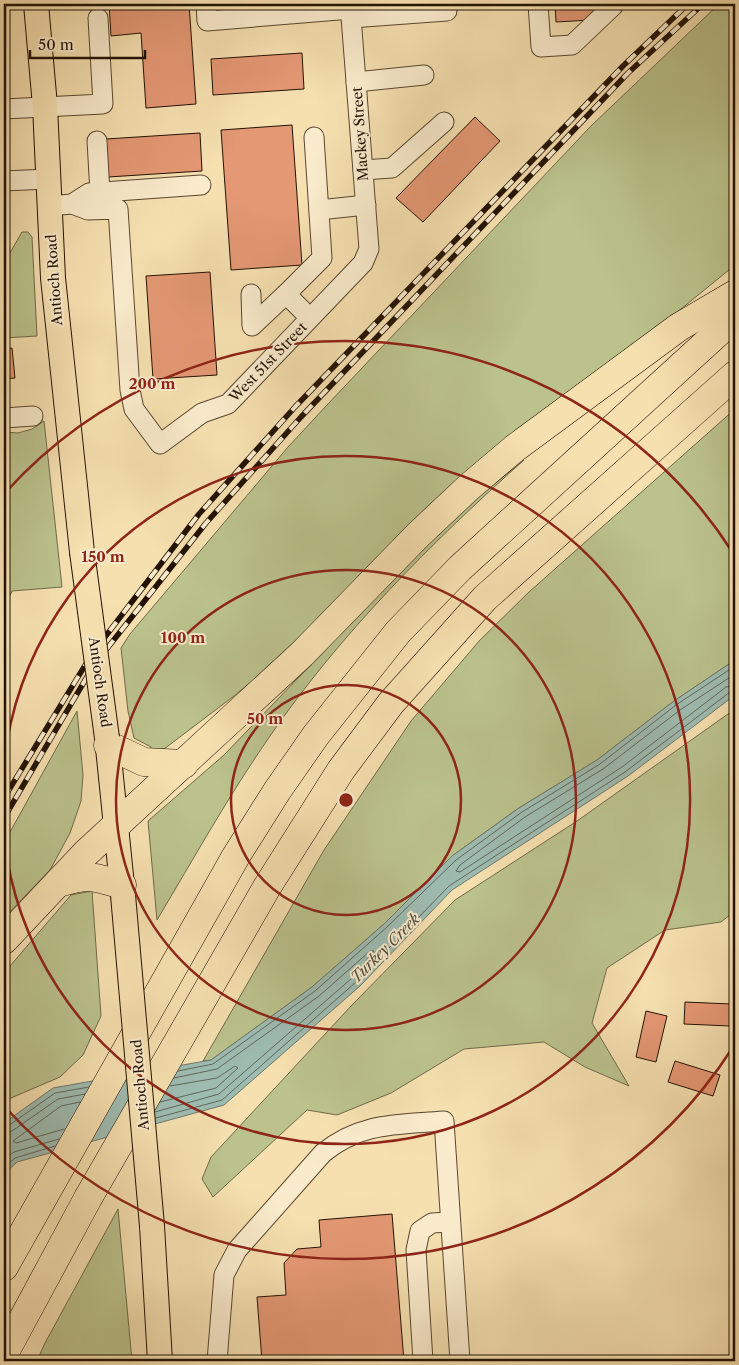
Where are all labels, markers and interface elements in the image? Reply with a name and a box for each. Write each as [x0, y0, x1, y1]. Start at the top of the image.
scale bar [30, 28, 145, 60]
text: 50 m [38, 35, 74, 54]
street label: Mackey Street [348, 86, 372, 182]
street label: Antioch Road [42, 233, 66, 327]
street label: West 51st Street [225, 318, 311, 407]
text: 200 m [129, 374, 175, 393]
text: 150 m [81, 547, 125, 566]
text: 100 m [161, 628, 205, 647]
street label: Antioch Road [85, 634, 115, 729]
text: 50 m [247, 709, 283, 728]
centre of rings [337, 791, 355, 809]
water label: Turkey Creek [346, 909, 424, 987]
street label: Antioch Road [127, 1038, 153, 1132]

